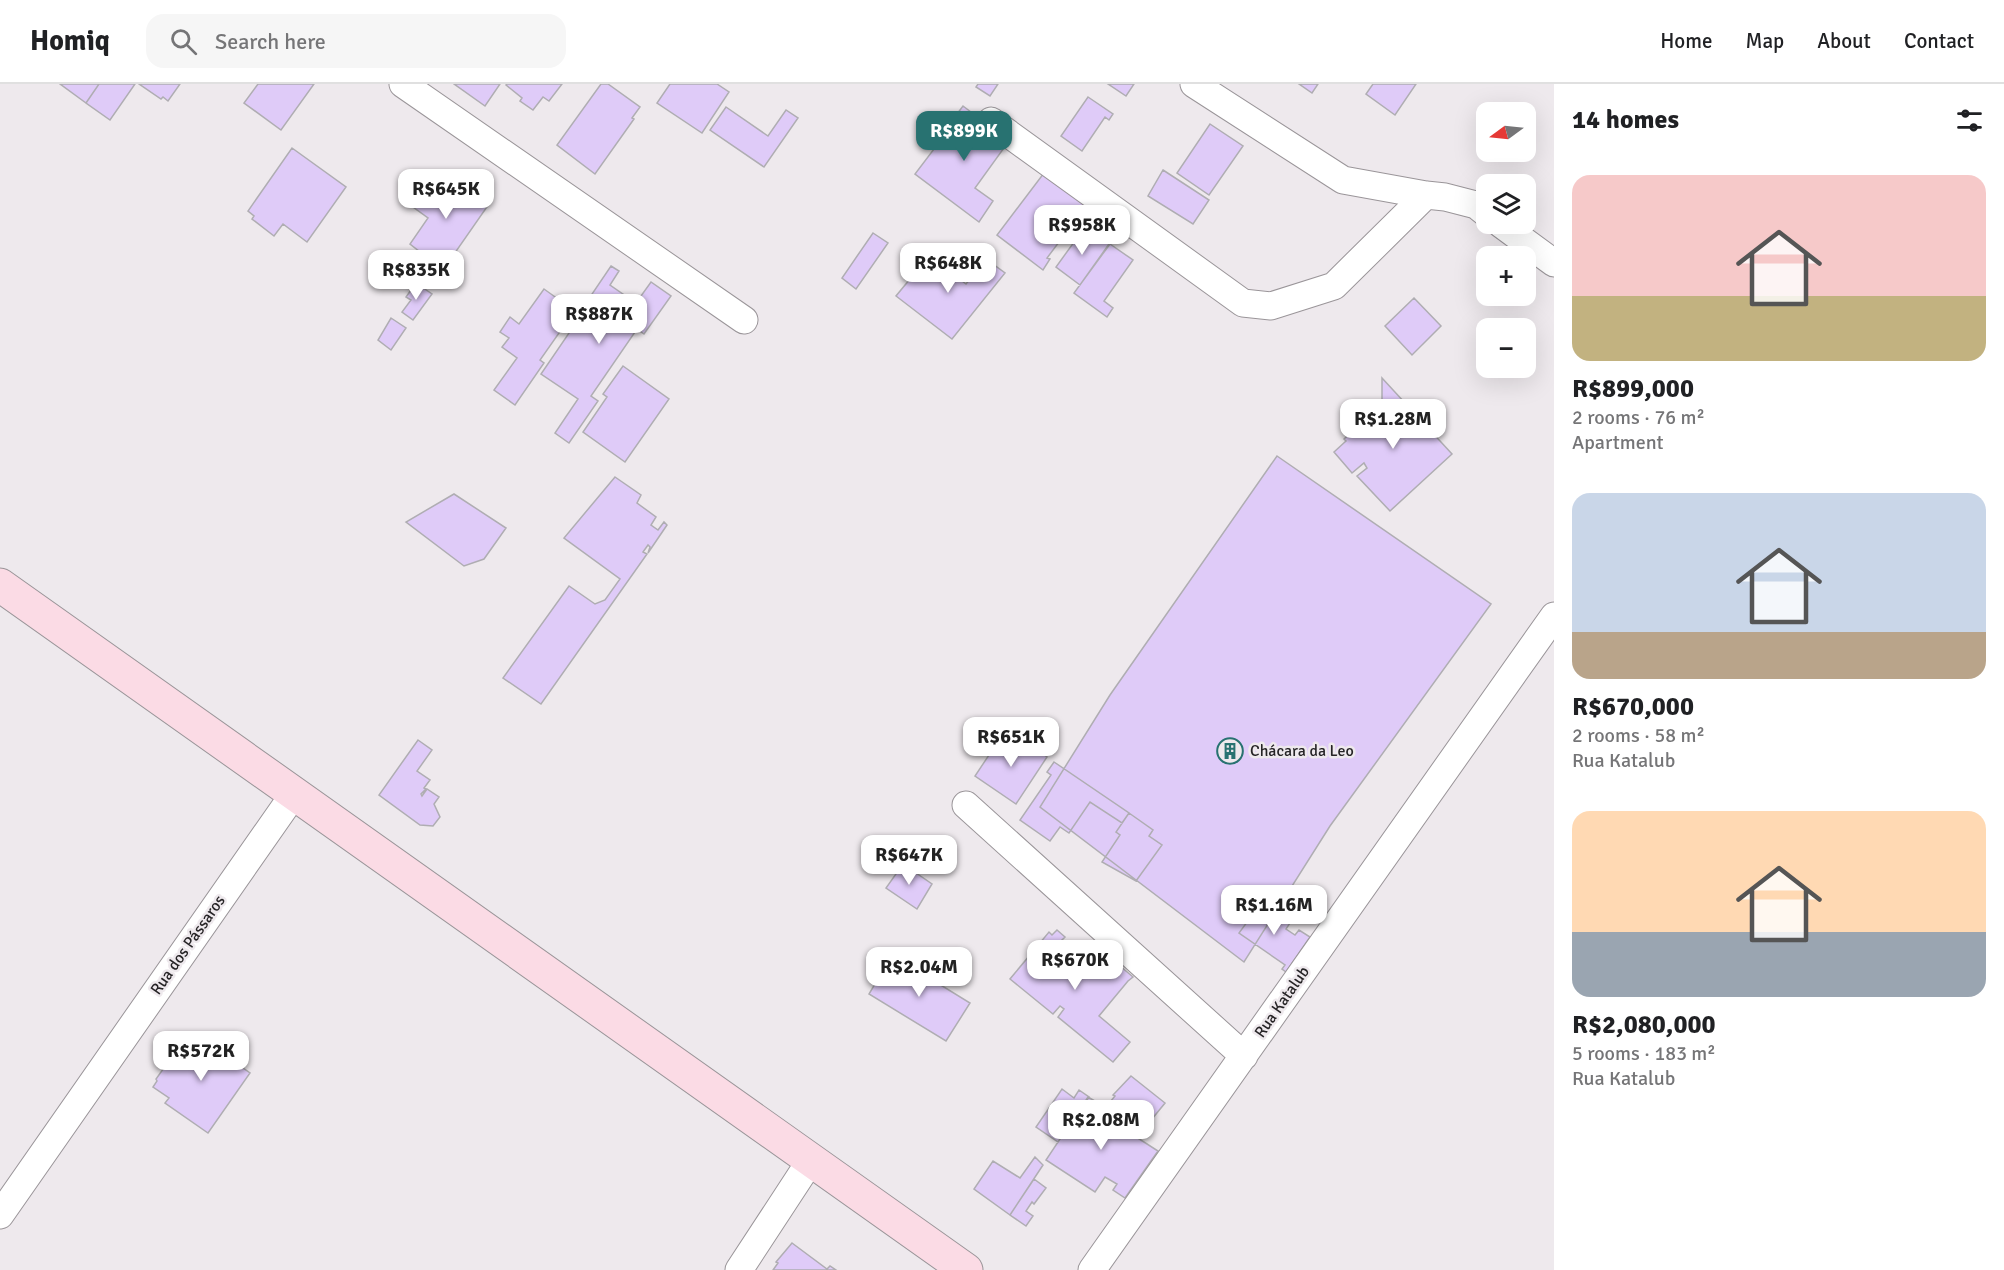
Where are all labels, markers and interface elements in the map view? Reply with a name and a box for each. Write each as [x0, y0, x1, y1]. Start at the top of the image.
search box [146, 14, 566, 68]
text: Homiq [30, 24, 110, 58]
icon: search [167, 25, 200, 58]
text: Search here [215, 28, 326, 55]
text: Home [1660, 28, 1713, 54]
text: Map [1746, 28, 1784, 54]
text: About [1817, 28, 1871, 54]
text: Contact [1904, 28, 1974, 54]
north arrow [1476, 102, 1536, 162]
map controls [1476, 102, 1536, 378]
text: 14 homes [1572, 104, 1679, 136]
icon: filters [1953, 104, 1986, 137]
pin: R$899K [915, 111, 1013, 162]
text: R$899K [930, 118, 998, 143]
pin: R$645K [397, 169, 495, 220]
button: layers [1476, 174, 1536, 234]
text: R$645K [412, 176, 480, 201]
pin: R$958K [1033, 205, 1131, 256]
text: R$958K [1048, 212, 1116, 237]
icon: home [1725, 214, 1833, 322]
pin: R$648K [899, 243, 997, 294]
button: + [1476, 246, 1536, 306]
pin: R$835K [367, 250, 465, 301]
text: R$648K [914, 250, 982, 275]
text: R$835K [382, 257, 450, 282]
pin: R$887K [550, 294, 648, 345]
text: R$887K [565, 301, 633, 326]
button: − [1476, 318, 1536, 378]
text: R$899,000 [1572, 373, 1694, 405]
pin: R$1.28M [1338, 399, 1448, 450]
text: 2 rooms · 76 m² [1572, 405, 1705, 430]
text: R$1.28M [1354, 406, 1432, 431]
text: Apartment [1572, 430, 1664, 455]
icon: home [1725, 532, 1833, 640]
text: R$670,000 [1572, 691, 1694, 723]
pin: R$651K [962, 717, 1060, 768]
text: 2 rooms · 58 m² [1572, 723, 1705, 748]
text: R$651K [977, 724, 1045, 749]
building icon: Chácara da Leo [1215, 736, 1245, 766]
place label: Chácara da Leo [1250, 741, 1354, 761]
text: Rua Katalub [1572, 748, 1675, 773]
pin: R$647K [860, 835, 958, 886]
text: R$647K [875, 842, 943, 867]
icon: home [1725, 850, 1833, 958]
pin: R$1.16M [1219, 885, 1329, 936]
street label: Rua dos Pássaros [146, 891, 230, 999]
text: R$1.16M [1235, 892, 1313, 917]
pin: R$670K [1026, 940, 1124, 991]
pin: R$2.04M [864, 947, 974, 998]
text: R$670K [1041, 947, 1109, 972]
text: R$2.04M [880, 954, 958, 979]
street label: Rua Katalub [1250, 962, 1314, 1042]
text: R$2,080,000 [1572, 1009, 1716, 1041]
pin: R$572K [152, 1031, 250, 1082]
text: R$572K [167, 1038, 235, 1063]
text: 5 rooms · 183 m² [1572, 1041, 1716, 1066]
text: Rua Katalub [1572, 1066, 1675, 1091]
pin: R$2.08M [1046, 1100, 1156, 1151]
text: R$2.08M [1062, 1107, 1140, 1132]

